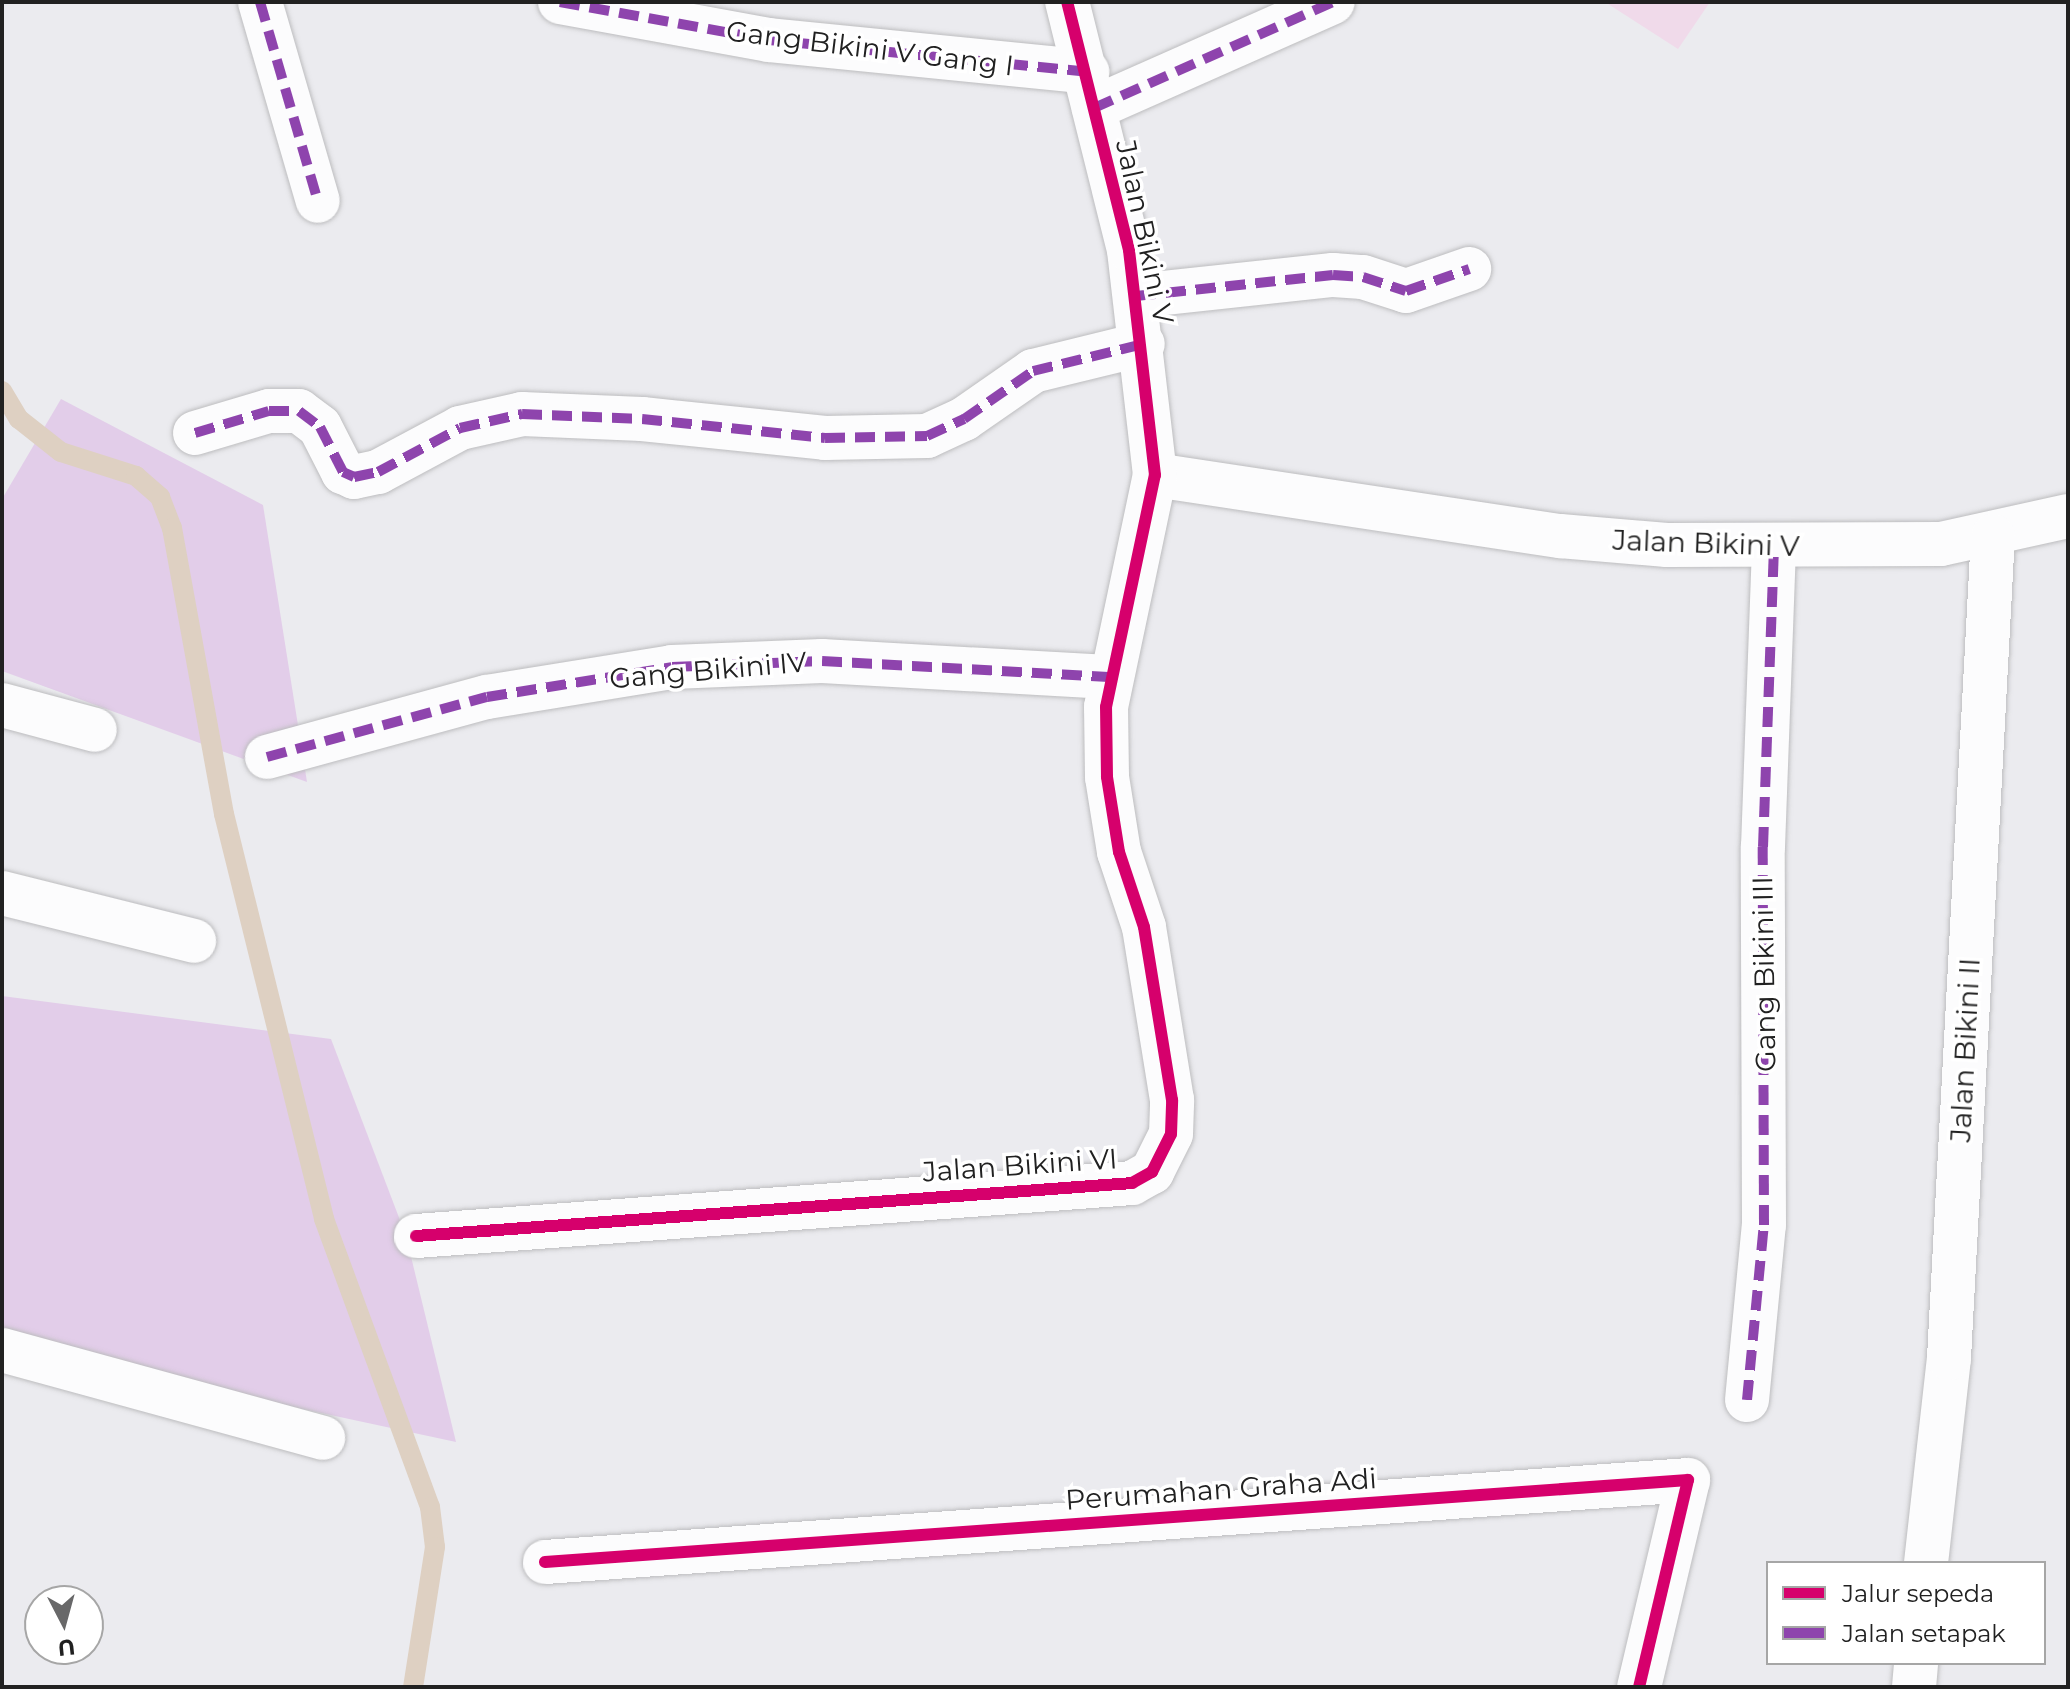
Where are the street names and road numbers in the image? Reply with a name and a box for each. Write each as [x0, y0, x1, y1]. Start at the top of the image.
street label: Gang Bikini V Gang I [724, 14, 1016, 82]
street label: Jalan Bikini V [1109, 137, 1181, 327]
street label: Jalan Bikini V [1612, 523, 1800, 563]
street label: Gang Bikini IV [608, 645, 808, 695]
street label: Gang Bikini III [1745, 876, 1783, 1072]
street label: Jalan Bikini II [1943, 957, 1987, 1143]
street label: Jalan Bikini VI [921, 1141, 1119, 1189]
street label: Perumahan Graha Adi [1064, 1461, 1378, 1517]

